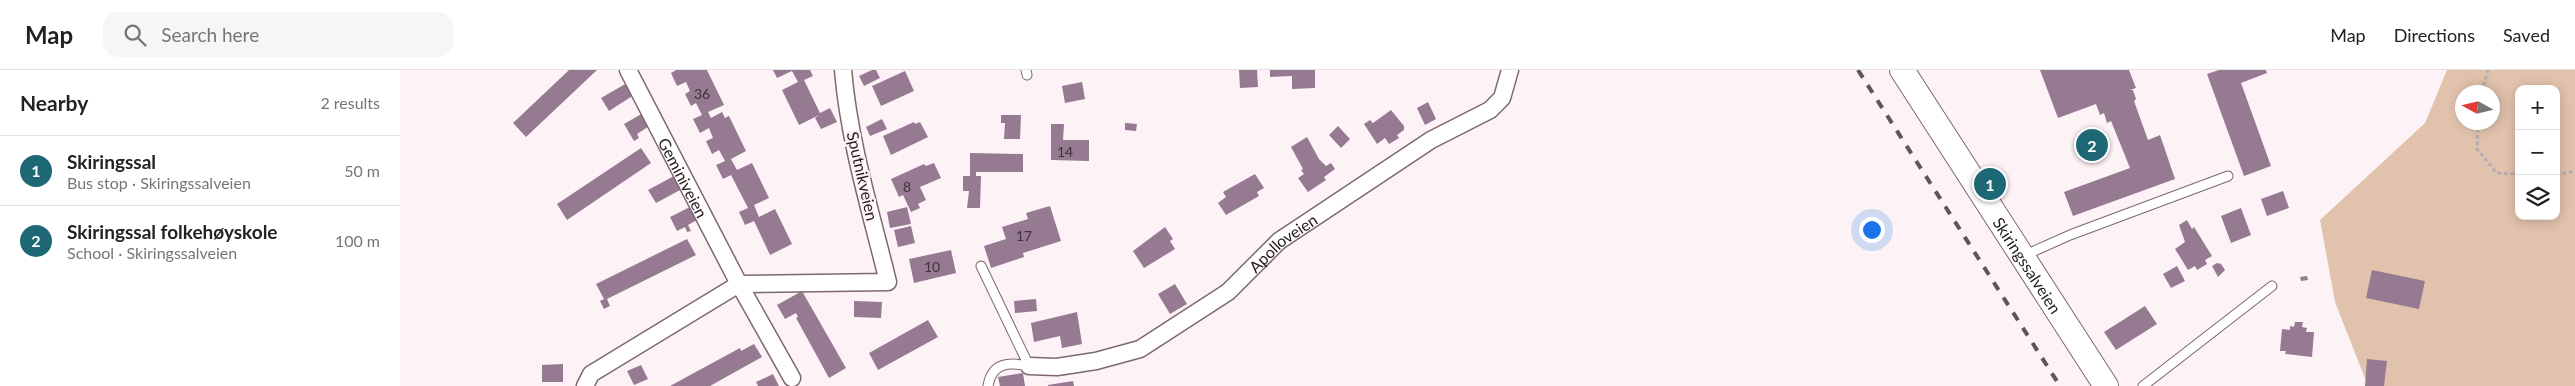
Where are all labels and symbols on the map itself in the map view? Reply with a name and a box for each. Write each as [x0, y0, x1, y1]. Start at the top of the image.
house number: 36 [694, 85, 710, 102]
north arrow [2455, 85, 2500, 130]
pin: 2 [2076, 126, 2108, 164]
street label: Sputnikveien [844, 130, 882, 222]
street label: Geminiveien [655, 134, 712, 221]
house number: 14 [1057, 143, 1073, 160]
pin: 1 [1974, 165, 2006, 203]
house number: 8 [903, 178, 911, 195]
street label: Apolloveien [1244, 209, 1320, 276]
street label: Skiringssalveien [1990, 213, 2066, 317]
your location [1859, 217, 1885, 243]
house number: 17 [1016, 227, 1032, 244]
house number: 10 [924, 258, 940, 275]

